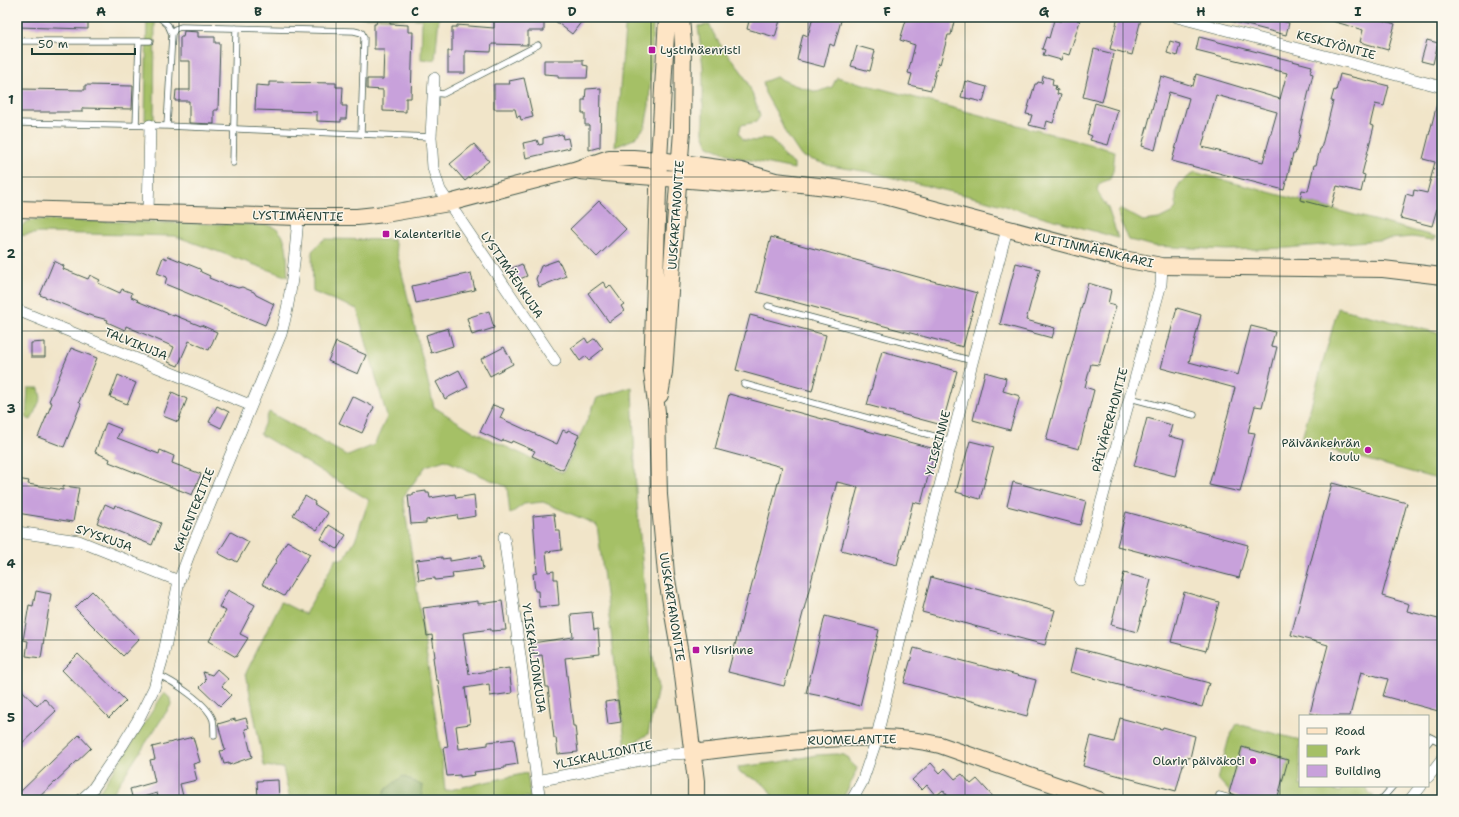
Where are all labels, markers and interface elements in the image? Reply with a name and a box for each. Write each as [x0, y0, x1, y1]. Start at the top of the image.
text: A [96, 3, 106, 20]
text: B [254, 3, 262, 20]
text: C [411, 3, 419, 20]
text: D [567, 3, 577, 20]
text: E [726, 3, 735, 20]
text: F [883, 3, 891, 20]
text: G [1039, 3, 1050, 20]
text: H [1196, 3, 1206, 20]
text: I [1354, 3, 1362, 20]
street label: KESKIYÖNTIE [1295, 27, 1377, 63]
scale bar [32, 30, 135, 56]
text: 50 m [38, 36, 68, 52]
place label: Lystimäenristi [660, 42, 741, 58]
marker: Lystimäenristi [647, 45, 657, 55]
text: 1 [8, 91, 14, 108]
street label: UUSKARTANONTIE [664, 160, 688, 270]
street label: LYSTIMÄENTIE [252, 207, 344, 225]
place label: Kalenteritie [394, 226, 461, 242]
marker: Kalenteritie [381, 229, 391, 239]
street label: LYSTIMÄENKUJA [477, 229, 547, 322]
street label: KUITINMÄENKAARI [1033, 229, 1155, 272]
text: 2 [6, 245, 16, 262]
street label: TALVIKUJA [102, 324, 170, 364]
street label: PÄIVÄPERHONTIE [1088, 366, 1132, 474]
text: 3 [6, 400, 16, 417]
street label: YLISRINNE [922, 408, 954, 478]
place label: Päivänkehrän koulu [1282, 435, 1360, 465]
marker: Päivänkehrän koulu [1363, 445, 1373, 455]
street label: KALENTERITIE [170, 466, 218, 554]
street label: SYYSKUJA [74, 521, 135, 555]
street label: UUSKARTANONTIE [655, 551, 689, 663]
text: 4 [6, 555, 16, 572]
street label: YLISKALLIONKUJA [518, 602, 550, 714]
place label: Ylisrinne [704, 642, 754, 658]
marker: Ylisrinne [691, 645, 701, 655]
text: 5 [7, 709, 15, 726]
legend [1299, 715, 1429, 787]
text: Road [1335, 723, 1366, 739]
street label: RUOMELANTIE [807, 731, 897, 749]
street label: YLISKALLIONTIE [552, 737, 654, 773]
text: Park [1335, 743, 1361, 759]
place label: Olarin päiväkoti [1152, 753, 1245, 769]
marker: Olarin päiväkoti [1248, 756, 1258, 766]
text: Building [1335, 763, 1381, 779]

